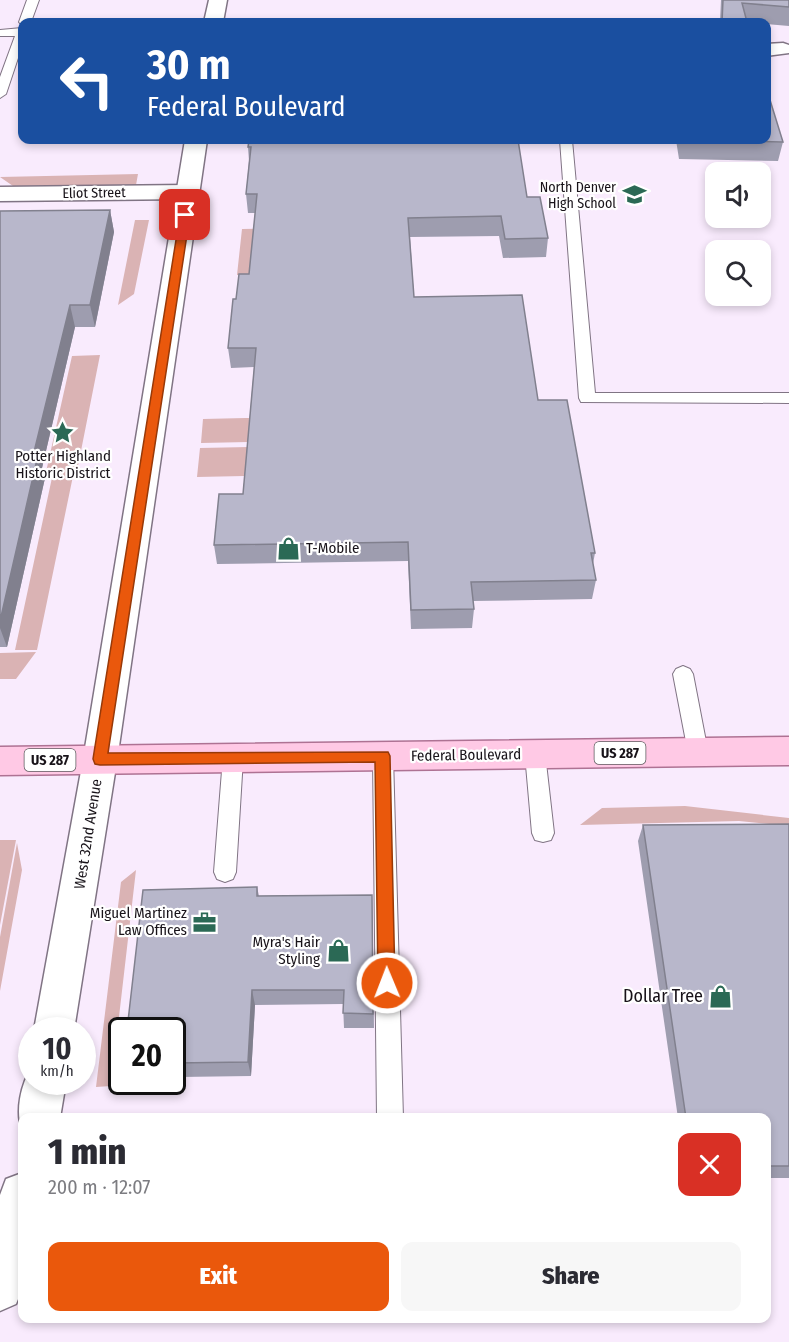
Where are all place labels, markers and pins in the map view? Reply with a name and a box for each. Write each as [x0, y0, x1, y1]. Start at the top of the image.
place label: North Denver High School [540, 179, 616, 212]
school or university icon: North Denver High School [621, 182, 647, 208]
pin [159, 189, 210, 240]
place icon: Potter Highland Historic District [50, 419, 76, 445]
place label: Potter Highland Historic District [15, 447, 111, 482]
shop icon: T-Mobile [275, 535, 301, 561]
place label: T-Mobile [306, 539, 359, 557]
place label: Miguel Martinez Law Offices [90, 904, 187, 939]
office icon: Miguel Martinez Law Offices [192, 909, 218, 935]
place label: Myra's Hair Styling [252, 933, 321, 968]
shop icon: Myra's Hair Styling [325, 938, 351, 964]
shop icon: Dollar Tree [708, 983, 734, 1009]
place label: Dollar Tree [623, 985, 703, 1007]

